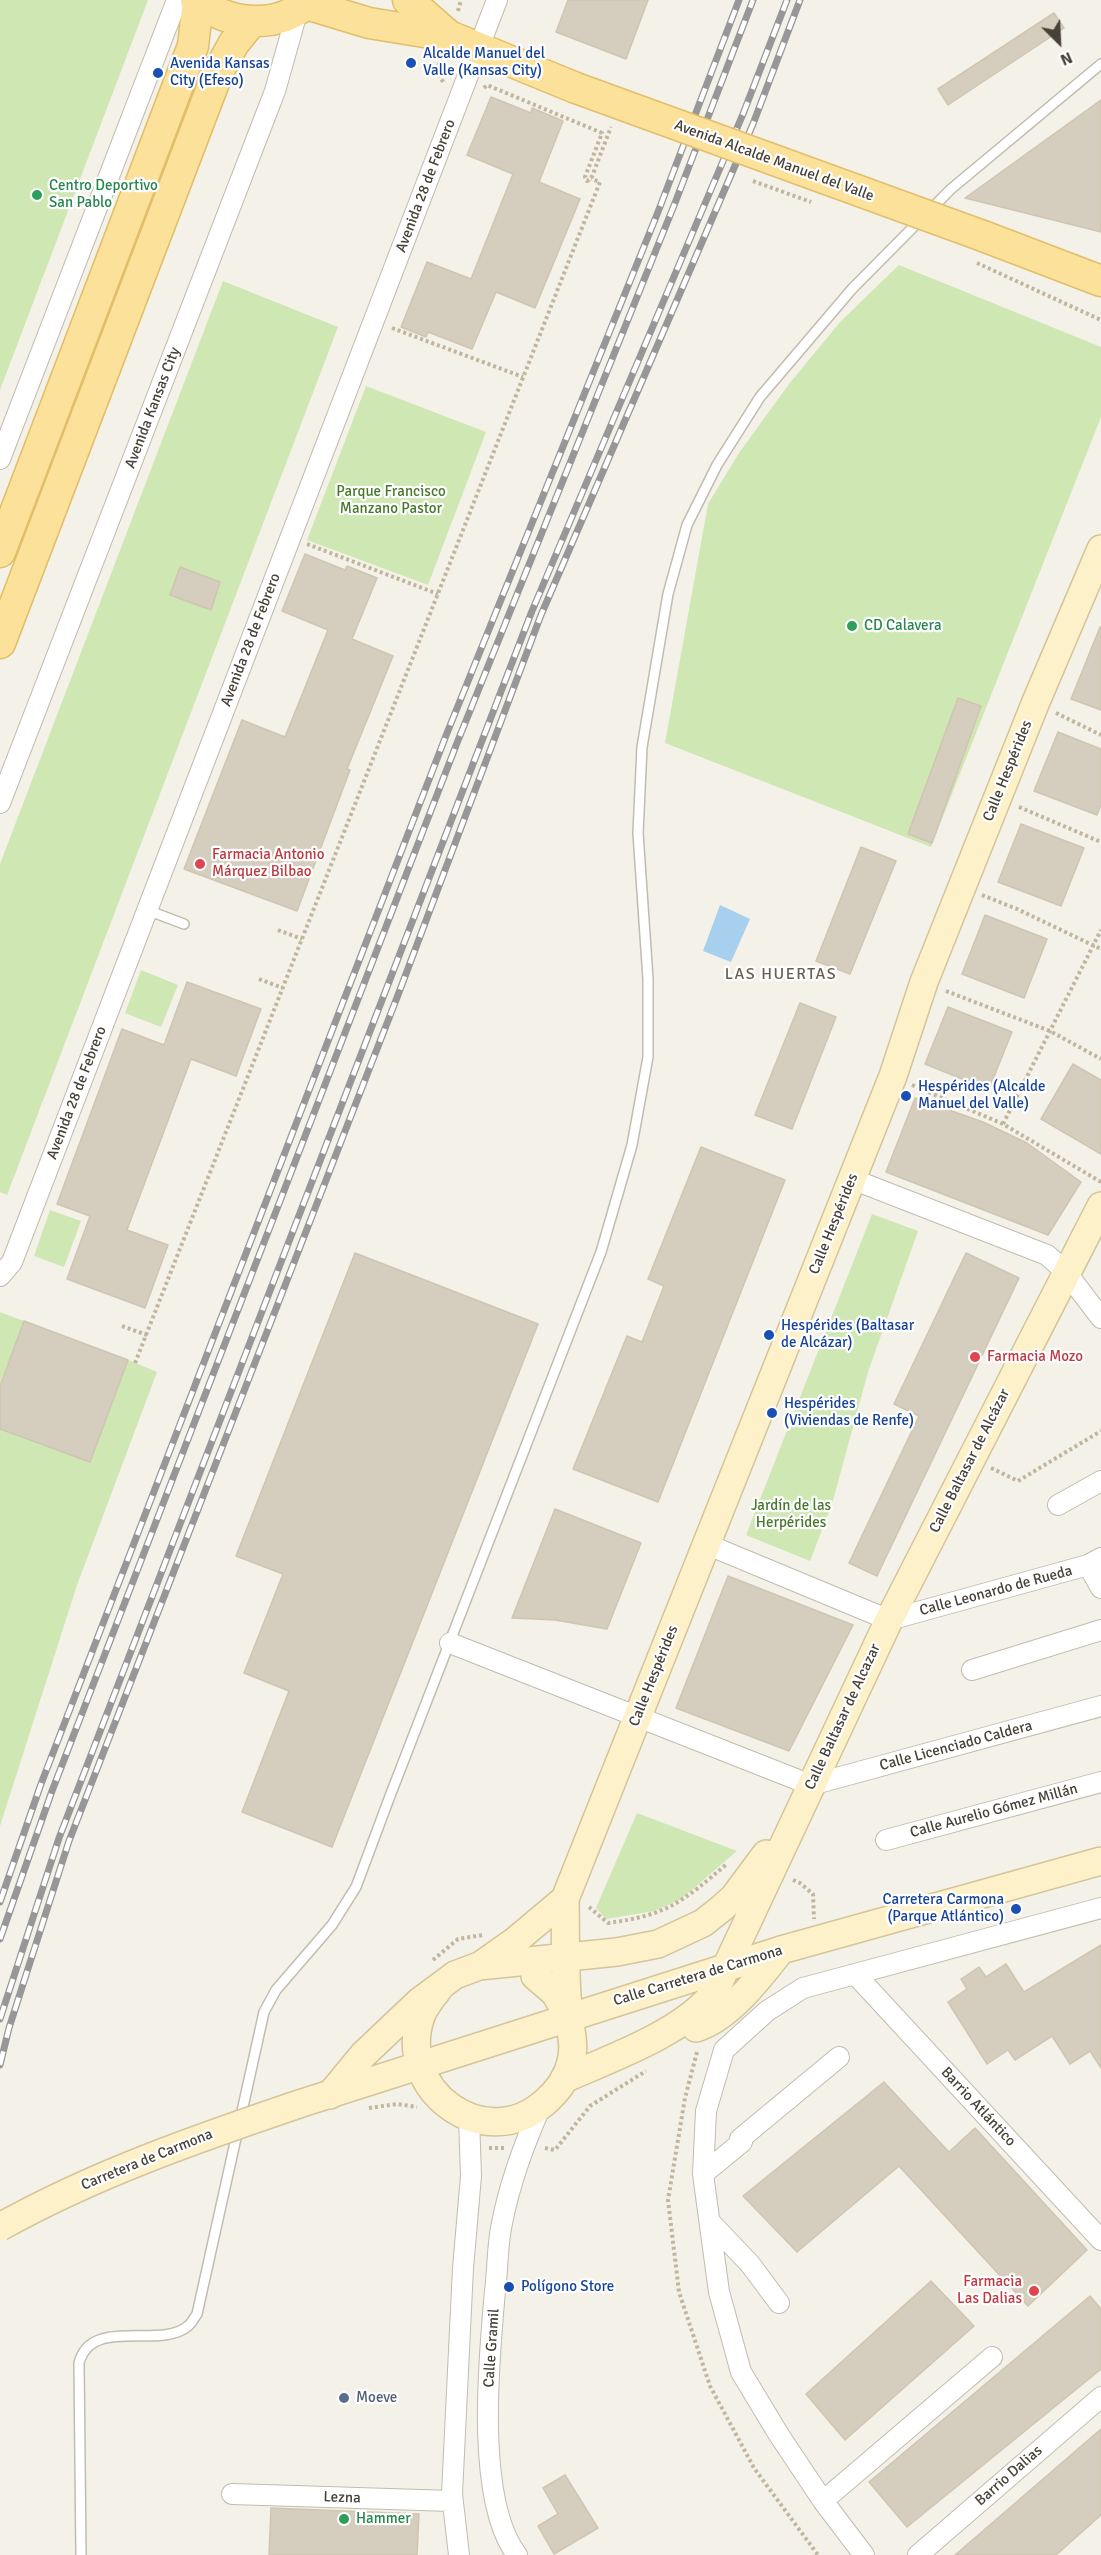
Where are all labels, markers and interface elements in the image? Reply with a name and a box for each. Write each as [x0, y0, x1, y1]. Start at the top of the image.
north arrow [1029, 12, 1089, 72]
place label: Alcalde Manuel del Valle (Kansas City) [423, 45, 545, 80]
text: N [1057, 47, 1075, 70]
place label: Avenida Kansas City (Efeso) [170, 55, 270, 90]
marker: Alcalde Manuel del Valle (Kansas City) [404, 56, 418, 70]
marker: Avenida Kansas City (Efeso) [151, 66, 165, 80]
street label: Avenida Alcalde Manuel del Valle [672, 116, 876, 206]
street label: Avenida 28 de Febrero [392, 117, 460, 255]
place label: Centro Deportivo San Pablo [49, 177, 158, 212]
marker: Centro Deportivo San Pablo [30, 188, 44, 202]
street label: Avenida Kansas City [122, 345, 184, 471]
park label: Parque Francisco Manzano Pastor [336, 483, 446, 518]
street label: Avenida 28 de Febrero [217, 571, 285, 709]
place label: CD Calavera [864, 617, 942, 635]
marker: CD Calavera [845, 619, 859, 633]
street label: Calle Hespérides [980, 718, 1036, 824]
place label: Farmacia Antonio Márquez Bilbao [212, 846, 324, 881]
marker: Farmacia Antonio Márquez Bilbao [193, 857, 207, 871]
district label: LAS HUERTAS [725, 965, 837, 985]
street label: Avenida 28 de Febrero [43, 1024, 111, 1162]
place label: Hespérides (Alcalde Manuel del Valle) [918, 1078, 1046, 1113]
marker: Hespérides (Alcalde Manuel del Valle) [899, 1089, 913, 1103]
street label: Calle Hespérides [806, 1171, 862, 1277]
place label: Hespérides (Baltasar de Alcázar) [781, 1317, 914, 1352]
marker: Hespérides (Baltasar de Alcázar) [762, 1328, 776, 1342]
place label: Farmacia Mozo [987, 1348, 1083, 1366]
marker: Farmacia Mozo [968, 1350, 982, 1364]
street label: Calle Baltasar de Alcázar [926, 1386, 1014, 1536]
place label: Hespérides (Viviendas de Renfe) [784, 1395, 914, 1430]
marker: Hespérides (Viviendas de Renfe) [765, 1406, 779, 1420]
park label: Jardín de las Herpérides [751, 1497, 831, 1532]
street label: Calle Leonardo de Rueda [918, 1562, 1074, 1620]
street label: Calle Hespérides [626, 1623, 682, 1729]
street label: Calle Baltasar de Alcazar [801, 1641, 885, 1793]
street label: Calle Licenciado Caldera [878, 1717, 1034, 1775]
street label: Calle Aurelio Gómez Millán [908, 1780, 1080, 1842]
place label: Carretera Carmona (Parque Atlántico) [883, 1891, 1004, 1926]
marker: Carretera Carmona (Parque Atlántico) [1009, 1902, 1023, 1916]
street label: Calle Carretera de Carmona [611, 1942, 785, 2010]
street label: Barrio Atlántico [937, 2064, 1019, 2150]
street label: Carretera de Carmona [79, 2125, 215, 2195]
place label: Farmacia Las Dalias [957, 2273, 1022, 2308]
place label: Polígono Store [521, 2278, 614, 2296]
marker: Polígono Store [502, 2280, 516, 2294]
marker: Farmacia Las Dalias [1027, 2284, 1041, 2298]
street label: Calle Gramil [480, 2308, 504, 2388]
place label: Moeve [356, 2389, 397, 2407]
marker: Moeve [337, 2391, 351, 2405]
street label: Barrio Dalias [972, 2442, 1046, 2510]
street label: Lezna [323, 2488, 361, 2508]
place label: Hammer [356, 2510, 411, 2528]
marker: Hammer [337, 2512, 351, 2526]

